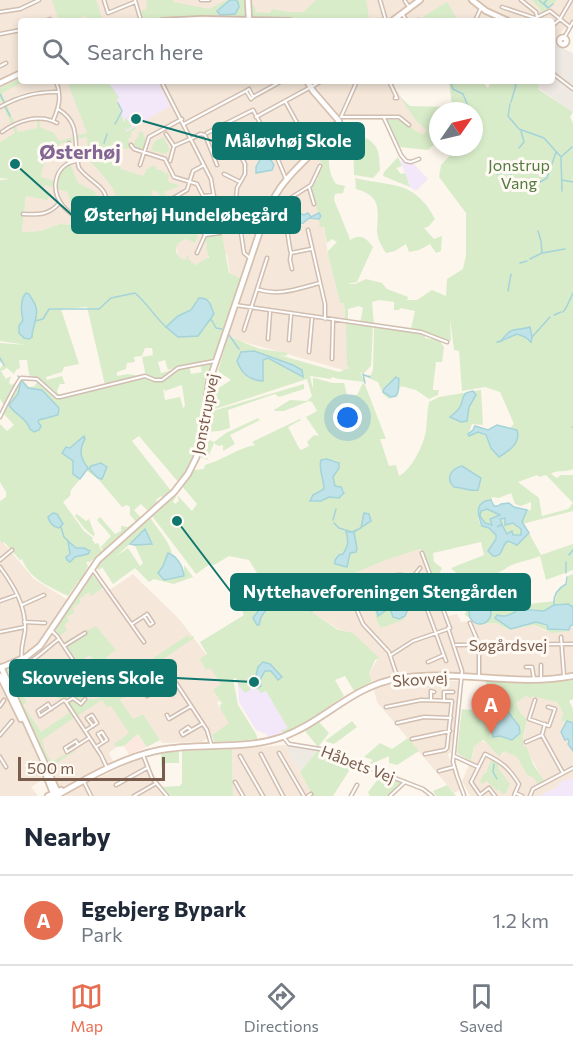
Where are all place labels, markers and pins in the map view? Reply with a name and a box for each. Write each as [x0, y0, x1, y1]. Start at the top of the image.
callout: Måløvhøj Skole [213, 123, 364, 159]
callout: Østerhøj Hundeløbegård [72, 197, 300, 233]
callout: Nyttehaveforeningen Stengården [231, 574, 530, 610]
callout: Skovvejens Skole [10, 660, 176, 696]
pin: A [472, 684, 510, 734]

